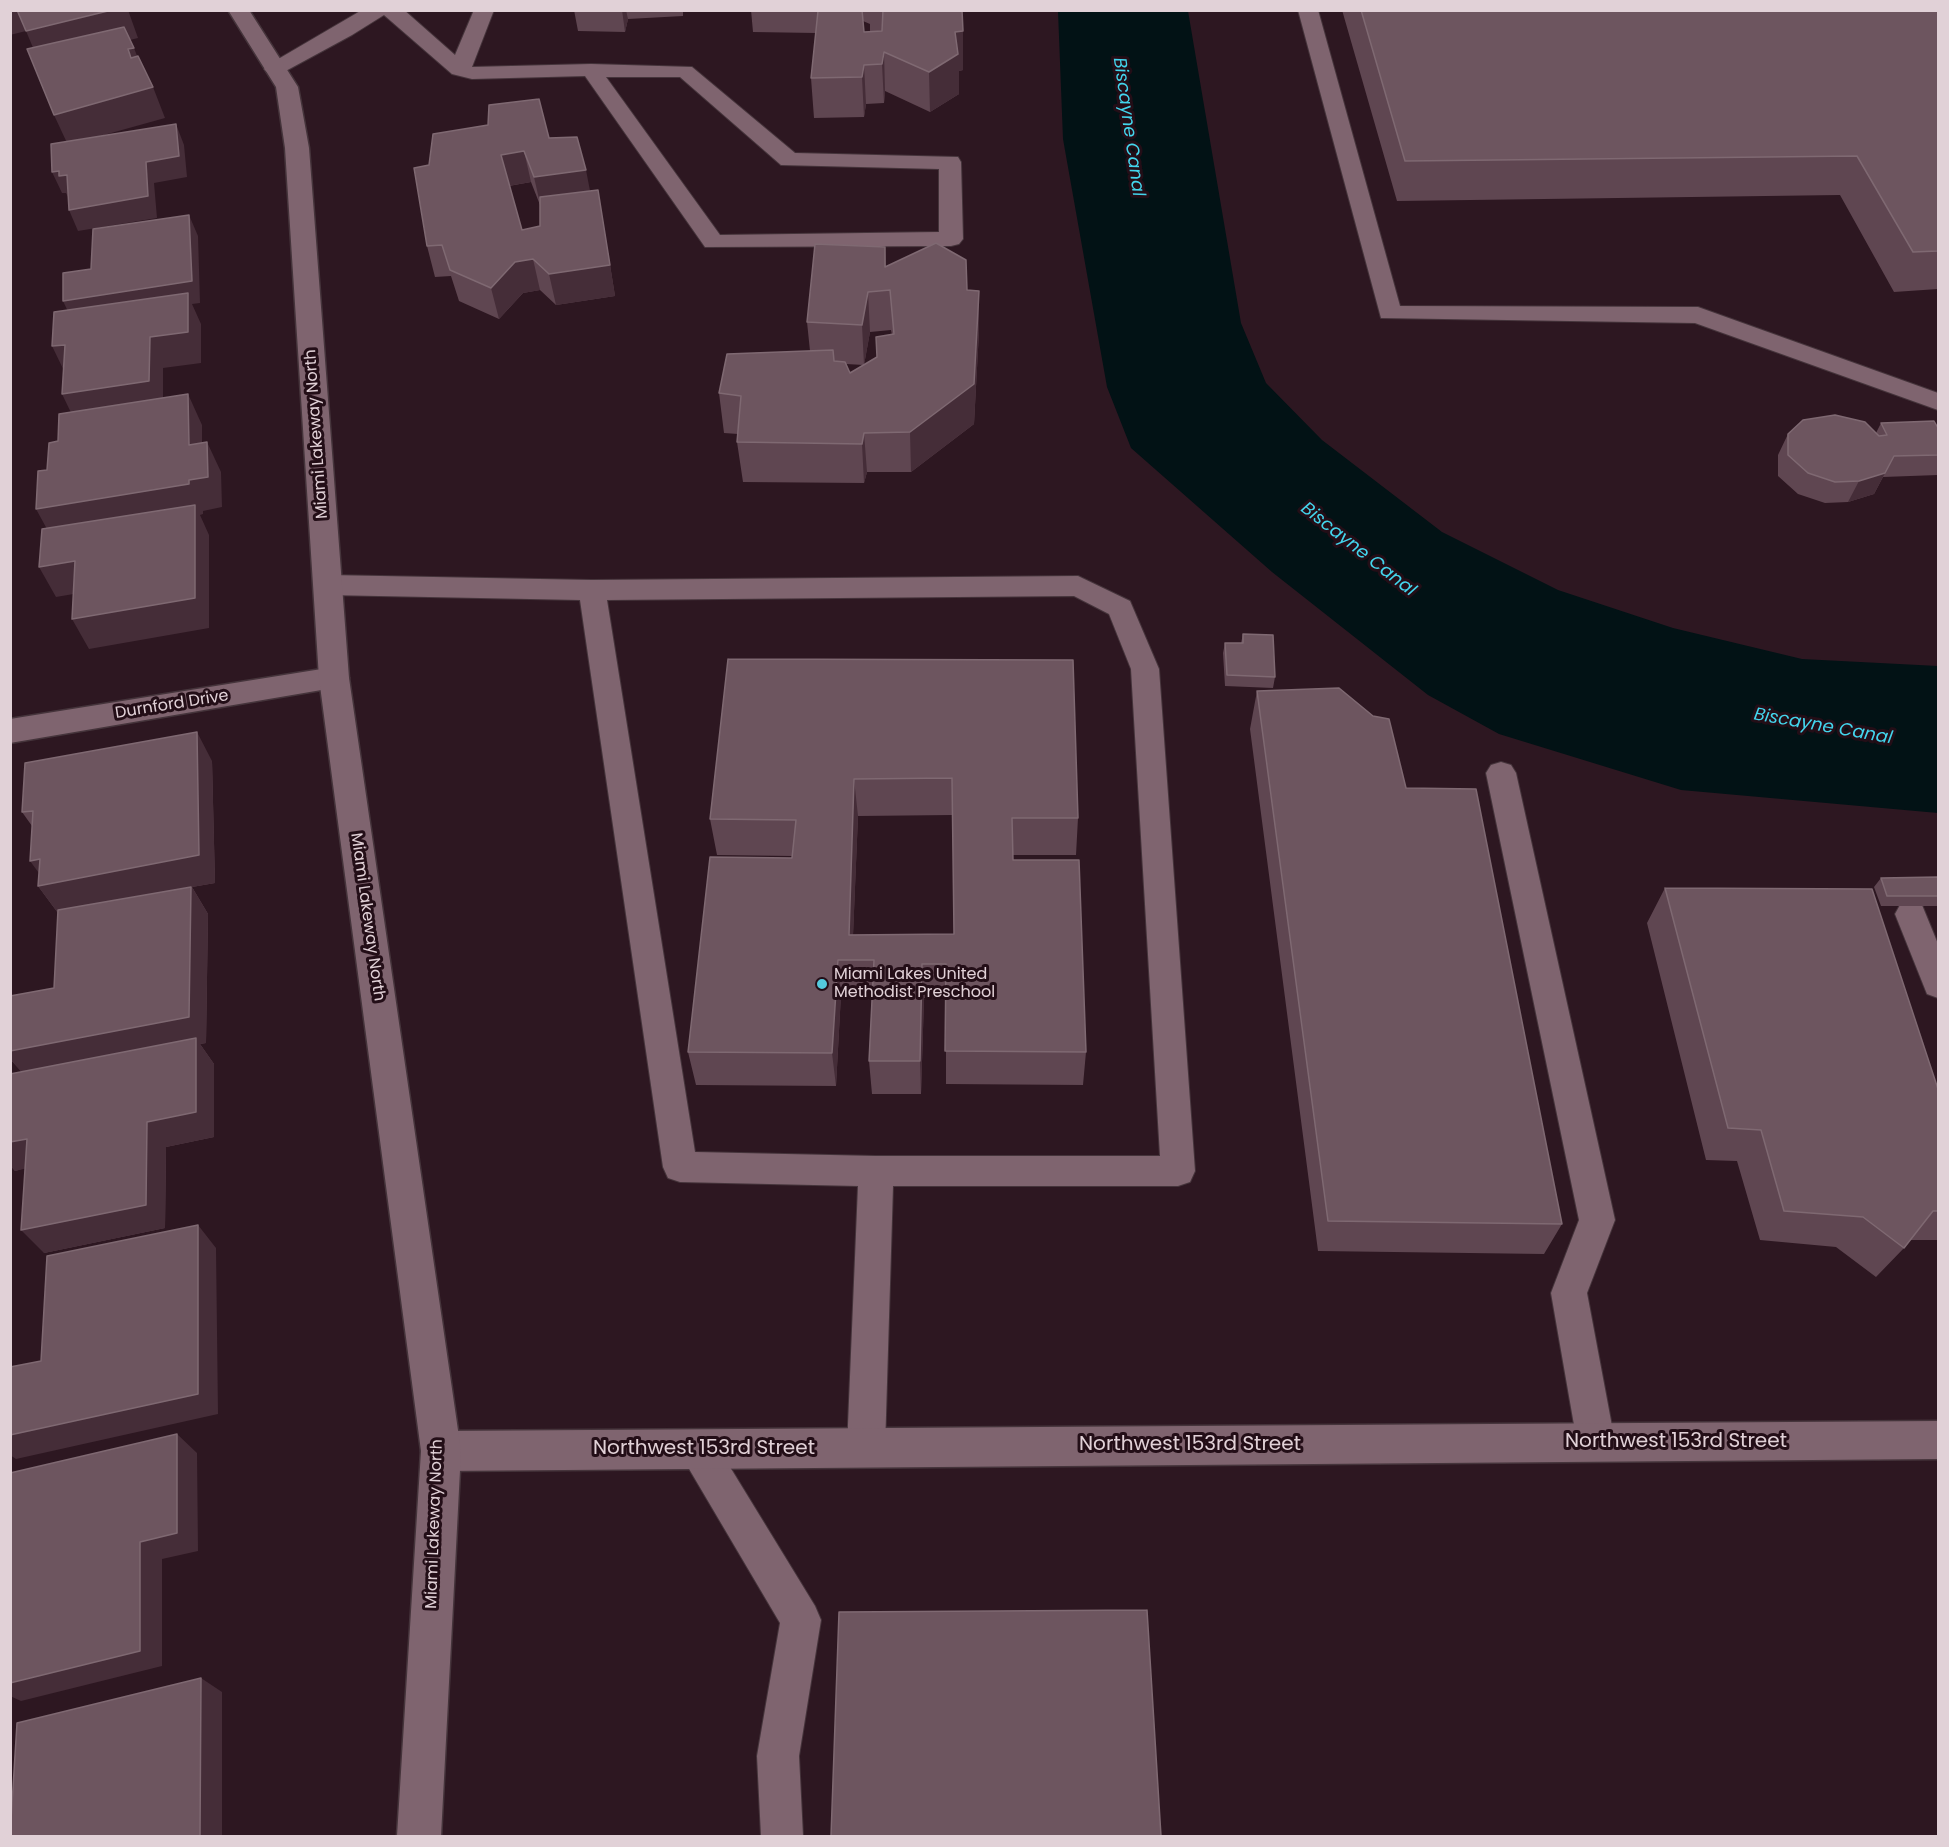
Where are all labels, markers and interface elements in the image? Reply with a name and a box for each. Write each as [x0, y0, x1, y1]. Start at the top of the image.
water label: Biscayne Canal [1108, 56, 1148, 198]
street label: Miami Lakeway North [301, 349, 333, 519]
water label: Biscayne Canal [1296, 498, 1420, 602]
street label: Durnford Drive [114, 687, 230, 723]
water label: Biscayne Canal [1752, 704, 1894, 750]
street label: Miami Lakeway North [346, 832, 388, 1002]
place label: Miami Lakes United Methodist Preschool [834, 965, 995, 1003]
marker: Miami Lakes United Methodist Preschool [815, 977, 829, 991]
street label: Northwest 153rd Street [1565, 1430, 1787, 1454]
street label: Northwest 153rd Street [1079, 1433, 1301, 1457]
street label: Northwest 153rd Street [593, 1437, 815, 1461]
street label: Miami Lakeway North [422, 1439, 448, 1609]

